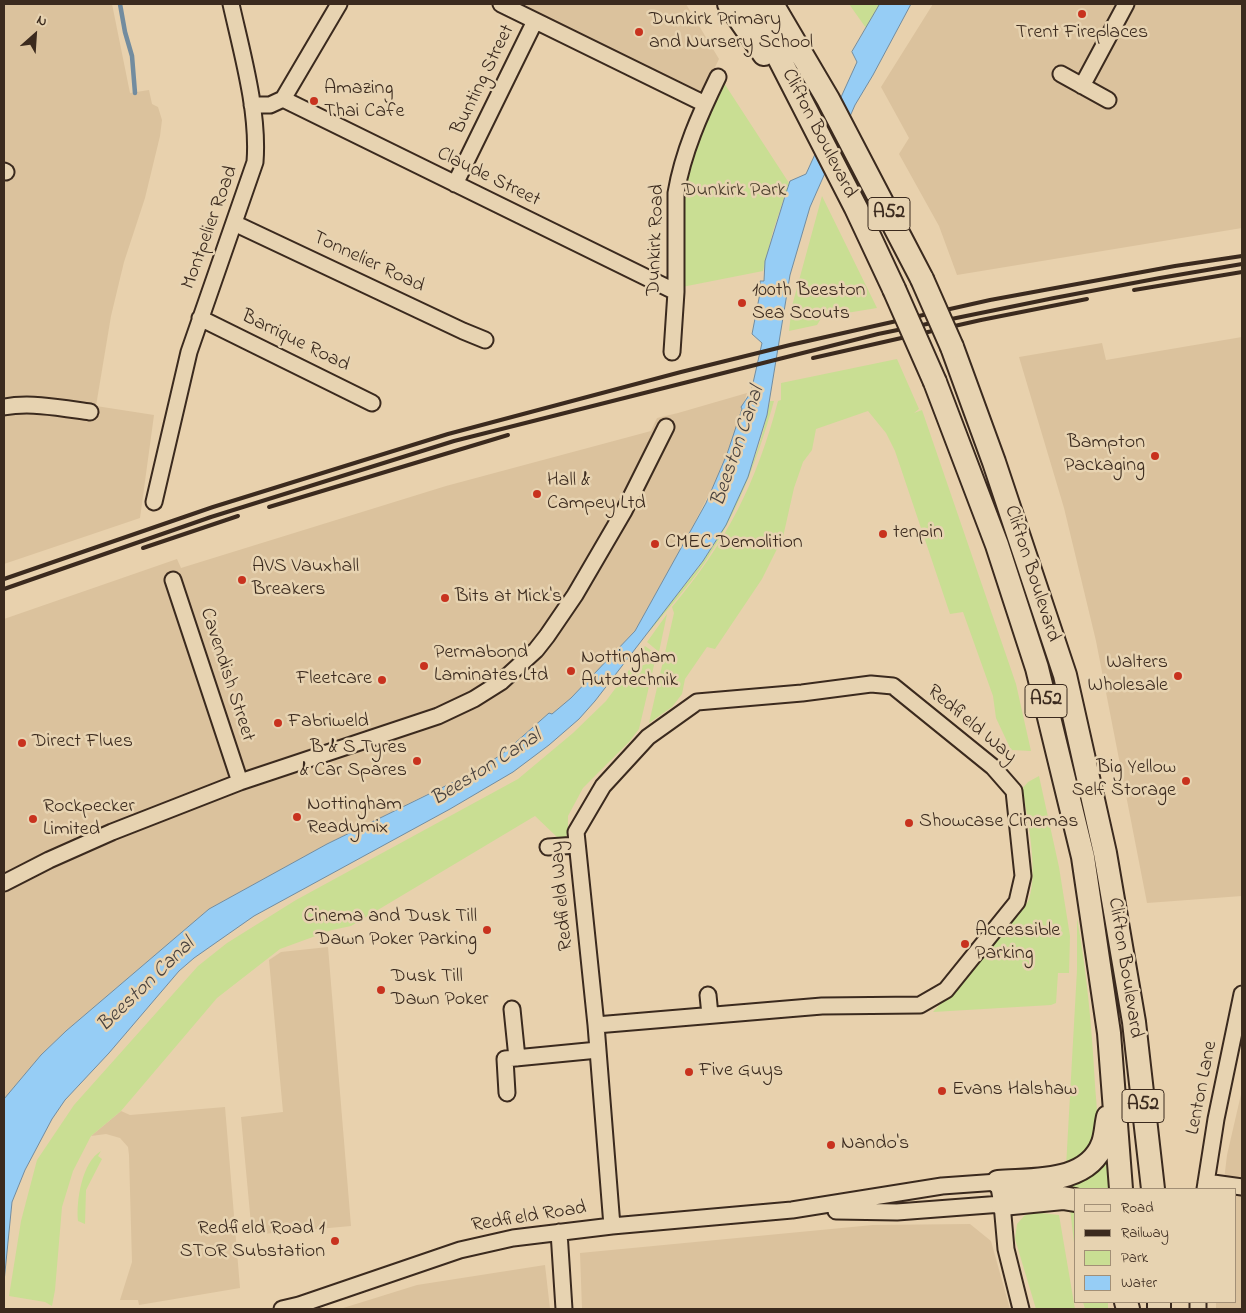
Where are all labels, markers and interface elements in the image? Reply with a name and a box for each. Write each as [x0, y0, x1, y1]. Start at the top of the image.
marker: Trent Fireplaces [1076, 8, 1088, 20]
place label: Dunkirk Primary and Nursery School [649, 9, 813, 56]
north arrow [10, 10, 60, 60]
text: N [33, 10, 51, 33]
street label: Bunting Street [447, 21, 521, 139]
place label: Trent Fireplaces [1016, 22, 1148, 46]
marker: Dunkirk Primary and Nursery School [633, 26, 645, 38]
street label: Clifton Boulevard [775, 65, 861, 203]
place label: Amazing Thai Cafe [324, 78, 404, 125]
marker: Amazing Thai Cafe [308, 95, 320, 107]
street label: Claude Street [432, 143, 544, 213]
street label: Montpelier Road [178, 163, 244, 293]
park label: Dunkirk Park [682, 180, 786, 204]
street label: Dunkirk Road [643, 184, 671, 296]
road number: A52 [868, 198, 910, 230]
street label: Tonnelier Road [308, 227, 428, 299]
place label: 100th Beeston Sea Scouts [752, 280, 865, 327]
marker: 100th Beeston Sea Scouts [736, 297, 748, 309]
street label: Barrique Road [237, 305, 353, 379]
water label: Beeston Canal [707, 384, 771, 510]
place label: Bampton Packaging [1064, 432, 1145, 479]
marker: Bampton Packaging [1149, 450, 1161, 462]
place label: Hall & Campey Ltd [547, 470, 646, 517]
marker: Hall & Campey Ltd [531, 488, 543, 500]
street label: Clifton Boulevard [998, 503, 1064, 645]
place label: tenpin [893, 522, 943, 546]
marker: tenpin [877, 528, 889, 540]
place label: CMEC Demolition [665, 532, 803, 556]
marker: CMEC Demolition [649, 538, 661, 550]
place label: AVS Vauxhall Breakers [252, 556, 359, 603]
marker: AVS Vauxhall Breakers [236, 574, 248, 586]
place label: Bits at Mick's [455, 586, 562, 610]
marker: Bits at Mick's [439, 592, 451, 604]
street label: Cavendish Street [193, 605, 259, 745]
place label: Permabond Laminates Ltd [434, 642, 548, 689]
place label: Nottingham Autotechnik [581, 647, 678, 694]
place label: Walters Wholesale [1088, 652, 1168, 699]
marker: Permabond Laminates Ltd [418, 660, 430, 672]
marker: Nottingham Autotechnik [565, 665, 577, 677]
place label: Fleetcare [296, 668, 372, 692]
marker: Walters Wholesale [1172, 670, 1184, 682]
marker: Fleetcare [376, 674, 388, 686]
street label: Redfield Way [921, 680, 1021, 770]
road number: A52 [1025, 684, 1067, 718]
place label: Fabriweld [288, 711, 369, 735]
marker: Fabriweld [272, 717, 284, 729]
water label: Beeston Canal [427, 725, 547, 813]
place label: Direct Flues [32, 731, 133, 755]
marker: Direct Flues [16, 737, 28, 749]
place label: B & S Tyres & Car Spares [300, 737, 407, 784]
marker: B & S Tyres & Car Spares [411, 755, 423, 767]
place label: Big Yellow Self Storage [1072, 757, 1176, 804]
marker: Big Yellow Self Storage [1180, 775, 1192, 787]
place label: Nottingham Readymix [307, 794, 402, 841]
place label: Rockpecker Limited [43, 796, 135, 843]
marker: Nottingham Readymix [291, 811, 303, 823]
place label: Showcase Cinemas [919, 811, 1078, 835]
marker: Rockpecker Limited [27, 813, 39, 825]
marker: Showcase Cinemas [903, 817, 915, 829]
street label: Redfield Way [546, 840, 580, 952]
street label: Clifton Boulevard [1101, 896, 1147, 1040]
place label: Cinema and Dusk Till Dawn Poker Parking [304, 906, 477, 953]
place label: Accessible Parking [975, 920, 1060, 967]
marker: Cinema and Dusk Till Dawn Poker Parking [481, 924, 493, 936]
water label: Beeston Canal [93, 933, 201, 1039]
marker: Accessible Parking [959, 938, 971, 950]
place label: Dusk Till Dawn Poker [391, 966, 489, 1013]
marker: Dusk Till Dawn Poker [375, 984, 387, 996]
street label: Lenton Lane [1182, 1039, 1224, 1137]
place label: Five Guys [699, 1060, 783, 1084]
marker: Five Guys [683, 1066, 695, 1078]
place label: Evans Halshaw [952, 1079, 1077, 1103]
marker: Evans Halshaw [936, 1085, 948, 1097]
road number: A52 [1122, 1090, 1164, 1122]
place label: Nando's [841, 1133, 909, 1157]
marker: Nando's [825, 1139, 837, 1151]
legend [1074, 1188, 1236, 1303]
street label: Redfield Road [470, 1197, 588, 1239]
text: Road [1121, 1197, 1154, 1219]
place label: Redfield Road 1 STOR Substation [180, 1218, 325, 1265]
text: Railway [1121, 1222, 1169, 1244]
marker: Redfield Road 1 STOR Substation [329, 1235, 341, 1247]
text: Park [1121, 1247, 1148, 1269]
text: Water [1121, 1272, 1157, 1294]

